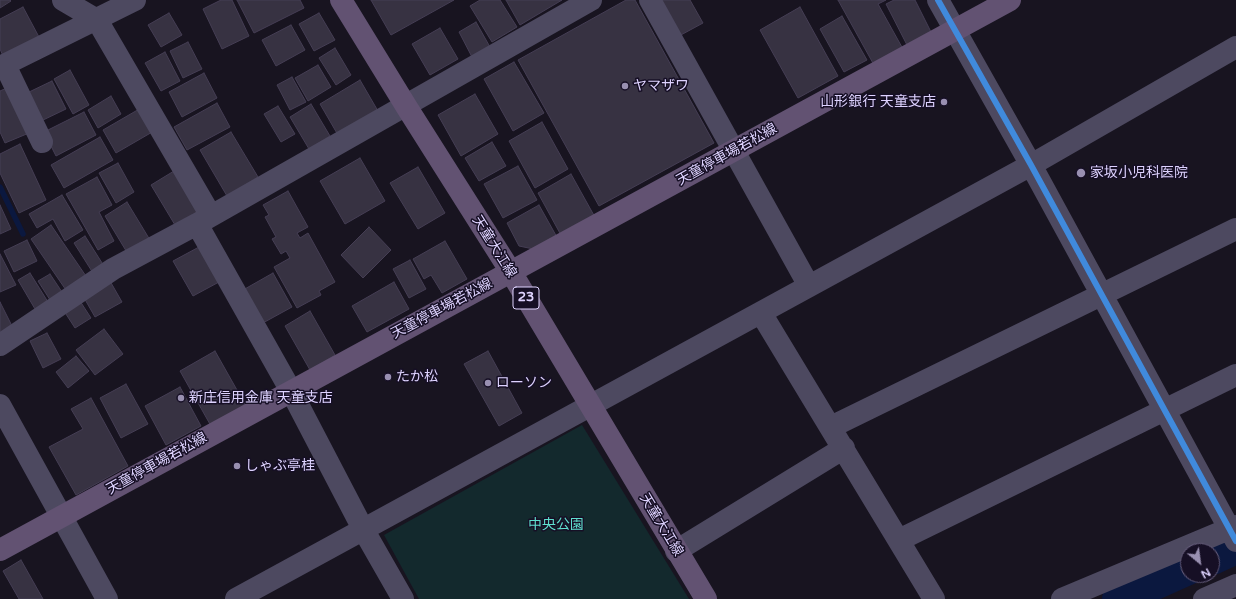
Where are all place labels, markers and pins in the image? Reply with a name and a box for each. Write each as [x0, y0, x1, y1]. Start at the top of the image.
place label: ヤマザワ [633, 78, 689, 94]
marker: ヤマザワ [620, 81, 630, 91]
place label: 山形銀行 天童支店 [820, 94, 936, 110]
marker: 山形銀行 天童支店 [939, 97, 949, 107]
place label: 家坂小児科医院 [1090, 165, 1188, 181]
marker: 家坂小児科医院 [1075, 167, 1087, 179]
place label: たか松 [396, 369, 438, 385]
marker: たか松 [383, 372, 393, 382]
place label: ローソン [496, 375, 552, 391]
marker: ローソン [483, 378, 493, 388]
place label: 新庄信用金庫 天童支店 [189, 390, 333, 406]
marker: 新庄信用金庫 天童支店 [176, 393, 186, 403]
place label: しゃぶ亭桂 [245, 458, 315, 474]
marker: しゃぶ亭桂 [232, 461, 242, 471]

